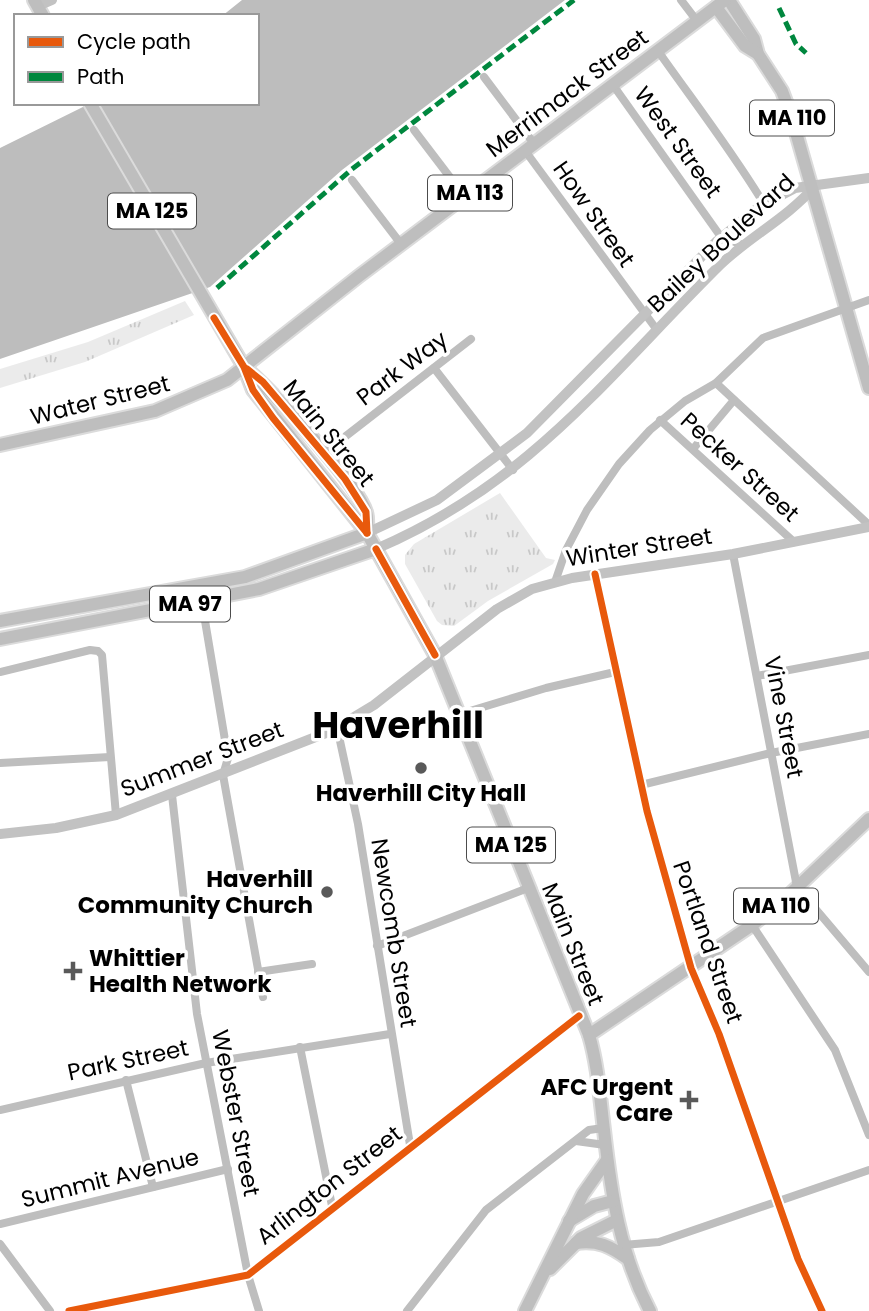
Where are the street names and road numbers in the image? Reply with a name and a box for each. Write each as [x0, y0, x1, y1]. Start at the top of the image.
street label: Merrimack Street [479, 21, 655, 165]
street label: West Street [627, 80, 729, 204]
road number: MA 110 [750, 100, 834, 136]
street label: How Street [546, 154, 642, 274]
street label: Bailey Boulevard [640, 166, 802, 320]
road number: MA 113 [428, 176, 512, 210]
road number: MA 125 [108, 194, 196, 228]
street label: Park Way [350, 323, 454, 413]
street label: Water Street [27, 367, 173, 433]
street label: Main Street [276, 373, 382, 493]
street label: Pecker Street [674, 405, 806, 529]
street label: Winter Street [564, 520, 714, 574]
road number: MA 97 [150, 586, 230, 622]
street label: Vine Street [756, 653, 812, 781]
street label: Summer Street [116, 713, 288, 805]
road number: MA 125 [467, 828, 555, 862]
street label: Newcomb Street [363, 836, 425, 1030]
street label: Portland Street [665, 856, 751, 1028]
street label: Main Street [534, 878, 612, 1010]
road number: MA 110 [734, 888, 818, 923]
street label: Webster Street [204, 1027, 268, 1199]
street label: Park Street [65, 1032, 191, 1088]
street label: Arlington Street [249, 1118, 409, 1252]
street label: Summit Avenue [18, 1140, 202, 1216]

